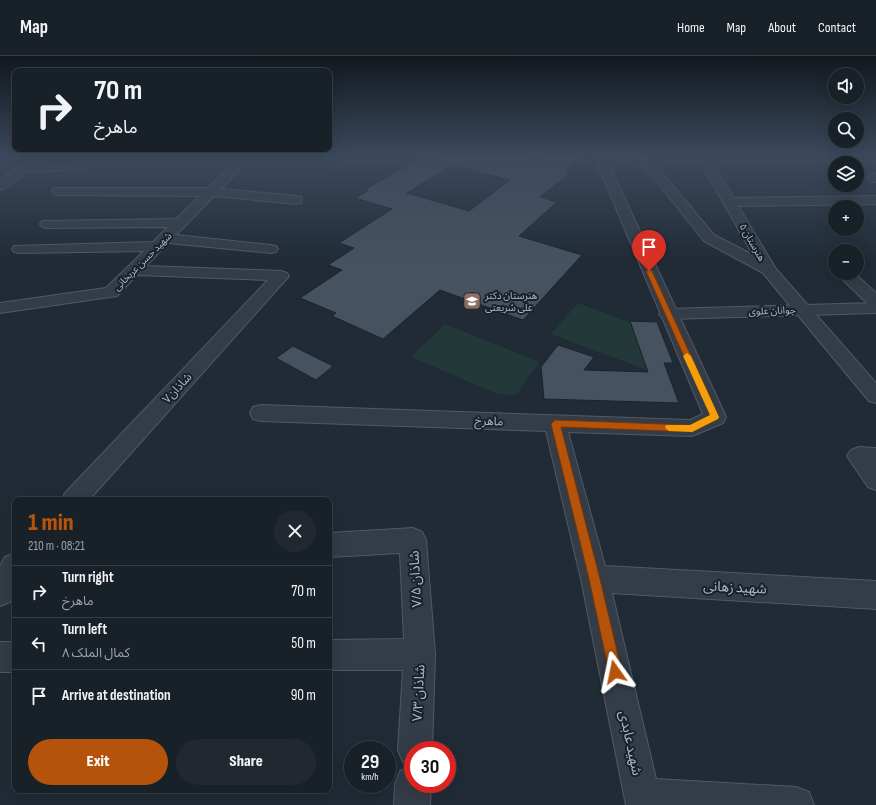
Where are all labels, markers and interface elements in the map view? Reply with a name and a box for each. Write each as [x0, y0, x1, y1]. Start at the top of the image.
text: Map [20, 16, 48, 39]
text: Home [677, 19, 705, 36]
text: Map [727, 19, 746, 36]
text: About [768, 19, 796, 36]
text: Contact [818, 19, 856, 36]
map controls [828, 68, 864, 280]
button: sound [828, 68, 864, 104]
text: 70 m [94, 74, 142, 107]
icon: right [28, 84, 80, 136]
button: search [828, 112, 864, 148]
text: ماهرخ [94, 117, 138, 138]
button: layers [828, 156, 864, 192]
button: + [828, 200, 864, 236]
street label: هنرستان ۵ [737, 222, 768, 264]
street label: شهید حسن عربخانی [111, 230, 174, 293]
pin [632, 230, 666, 271]
icon: arrive [638, 236, 660, 258]
button: − [828, 244, 864, 280]
place label: هنرستان دکتر علی شریعتی [484, 290, 538, 314]
school or university icon: هنرستان دکتر علی شریعتی [462, 291, 482, 311]
street label: جوانان علوی [748, 304, 796, 318]
street label: شاذان۷ [159, 370, 195, 407]
street label: ماهرخ [474, 413, 504, 431]
text: 1 min [28, 508, 74, 537]
button: close [274, 510, 316, 552]
text: 210 m · 08:21 [28, 538, 85, 554]
street label: شاذان ۷/۵ [406, 550, 425, 608]
text: Turn right [62, 568, 114, 587]
street label: شهید زهانی [703, 577, 767, 598]
icon: right [28, 581, 50, 603]
text: 70 m [291, 582, 316, 601]
text: ماهرخ [62, 593, 94, 609]
text: Turn left [62, 620, 107, 639]
icon: left [28, 633, 50, 655]
text: 50 m [291, 634, 316, 653]
text: کمال الملک ۸ [62, 645, 130, 661]
position arrow [594, 651, 636, 693]
street label: شاذان ۷/۳ [409, 664, 428, 722]
icon: arrive [28, 685, 50, 707]
text: Arrive at destination [62, 686, 171, 705]
text: 90 m [291, 686, 316, 705]
street label: شهید عابدی [615, 709, 646, 777]
button: Exit [28, 739, 168, 785]
button: Share [176, 739, 316, 785]
speed limit sign: 30 [404, 741, 456, 793]
text: 29 [361, 750, 379, 774]
text: km/h [361, 771, 379, 783]

